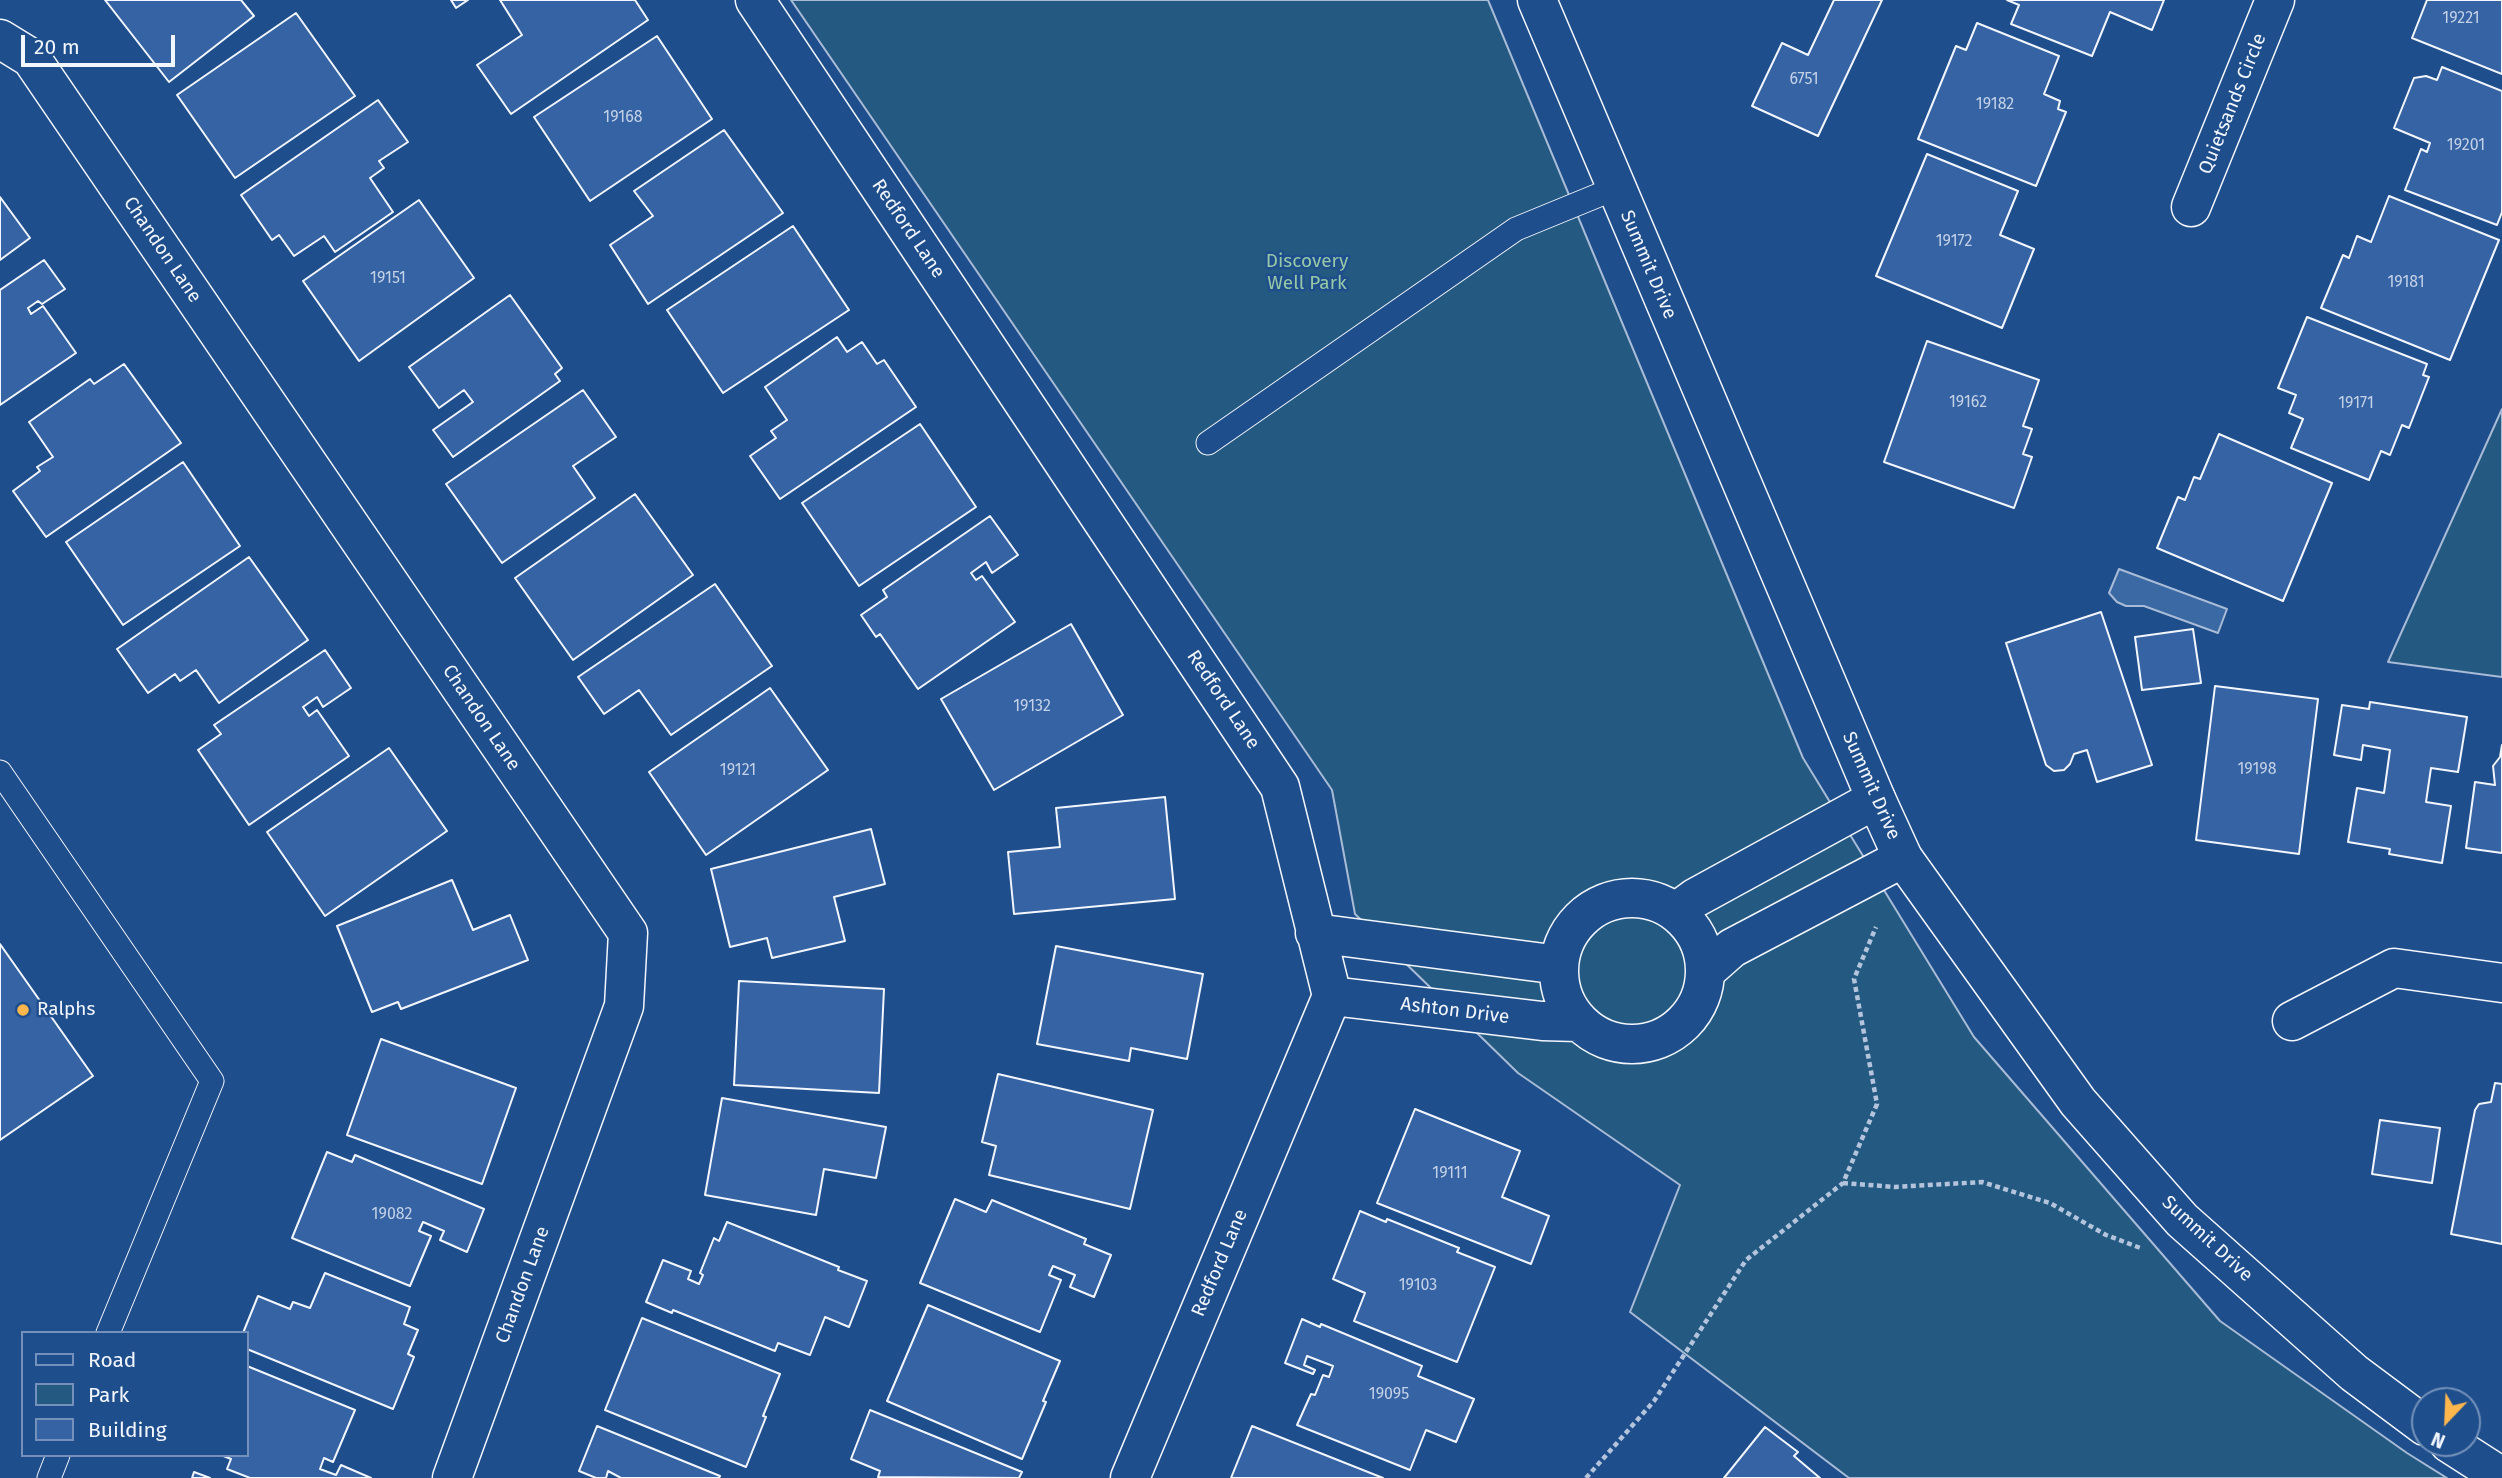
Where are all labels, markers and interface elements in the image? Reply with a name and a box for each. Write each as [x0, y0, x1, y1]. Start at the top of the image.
house number: 19221 [2442, 9, 2480, 29]
scale bar [24, 21, 178, 65]
street label: Quietsands Circle [2194, 30, 2272, 178]
text: 20 m [34, 34, 80, 60]
house number: 6751 [1789, 70, 1819, 90]
house number: 19182 [1976, 95, 2014, 115]
house number: 19168 [603, 108, 643, 128]
house number: 19201 [2447, 136, 2485, 156]
street label: Redford Lane [867, 175, 949, 283]
street label: Chandon Lane [118, 193, 206, 307]
street label: Summit Drive [1615, 207, 1681, 323]
house number: 19172 [1936, 232, 1972, 252]
park label: Discovery Well Park [1266, 251, 1348, 295]
house number: 19151 [370, 269, 406, 289]
house number: 19181 [2387, 273, 2425, 293]
house number: 19162 [1949, 393, 1987, 413]
house number: 19171 [2338, 394, 2374, 414]
street label: Redford Lane [1182, 646, 1264, 754]
street label: Chandon Lane [437, 661, 525, 775]
house number: 19132 [1013, 697, 1051, 717]
street label: Summit Drive [1837, 728, 1905, 844]
house number: 19198 [2237, 760, 2277, 780]
house number: 19121 [720, 761, 756, 781]
street label: Ashton Drive [1399, 993, 1511, 1029]
place label: Ralphs [37, 999, 95, 1021]
marker: Ralphs [15, 1002, 31, 1018]
house number: 19111 [1432, 1164, 1468, 1184]
street label: Summit Drive [2157, 1191, 2257, 1287]
house number: 19082 [372, 1205, 412, 1225]
street label: Redford Lane [1187, 1206, 1253, 1320]
street label: Chandon Lane [491, 1223, 555, 1347]
house number: 19103 [1399, 1276, 1437, 1296]
legend [21, 1331, 248, 1457]
text: Road [88, 1347, 136, 1373]
text: Park [88, 1382, 129, 1408]
house number: 19095 [1369, 1385, 1409, 1405]
north arrow [2411, 1387, 2481, 1457]
text: Building [88, 1417, 167, 1443]
text: N [2428, 1427, 2449, 1453]

